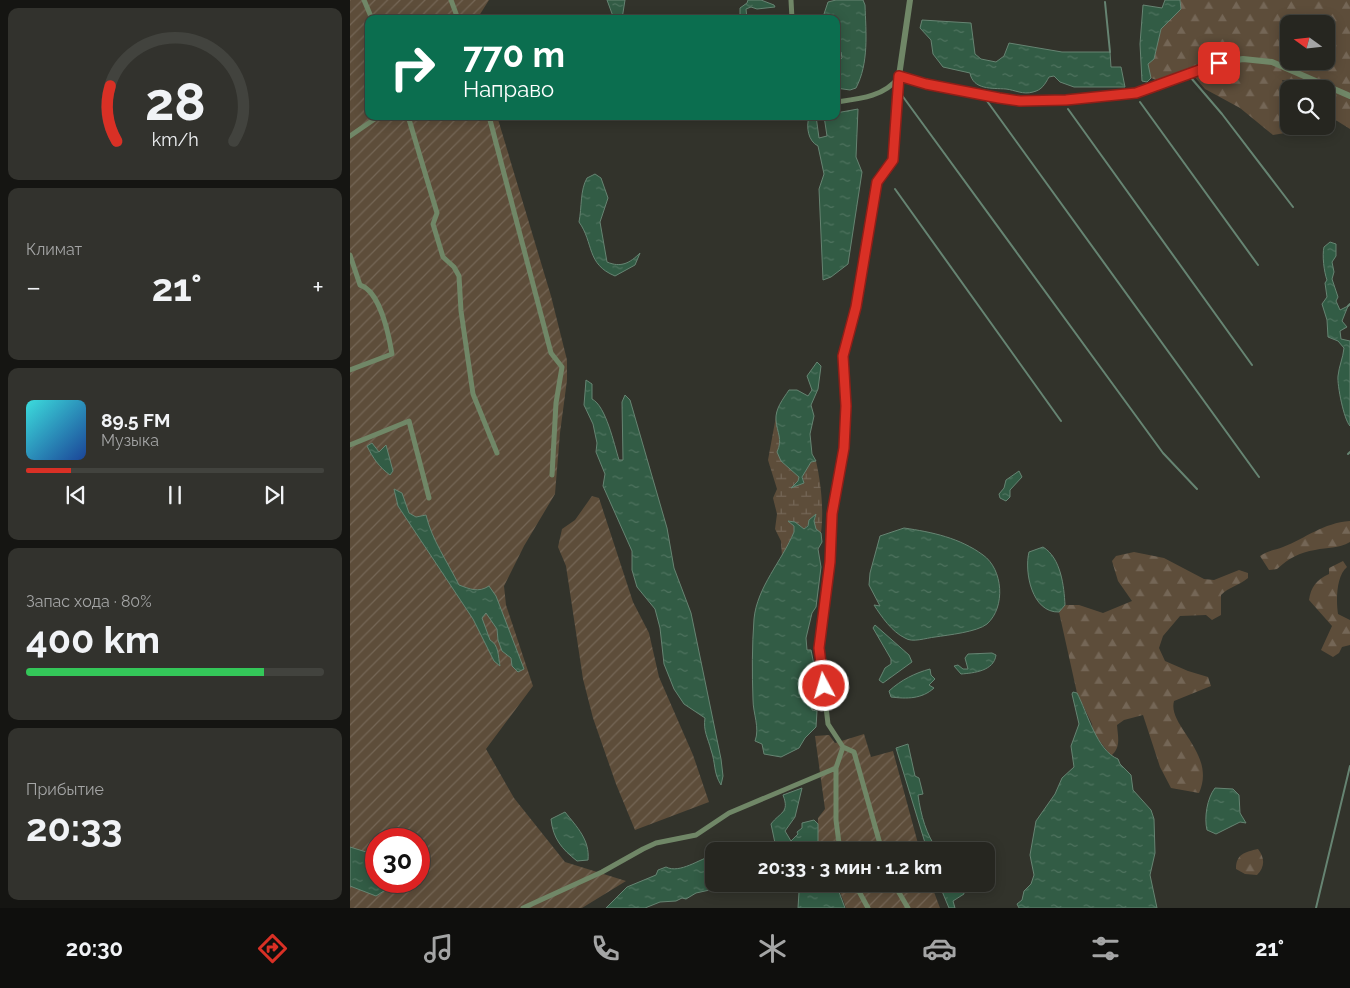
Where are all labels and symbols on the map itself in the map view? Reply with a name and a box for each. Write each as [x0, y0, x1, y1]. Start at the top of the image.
north arrow [1280, 15, 1335, 70]
pin [1198, 42, 1240, 84]
position arrow [797, 659, 849, 711]
speed limit sign: 30 [365, 828, 430, 893]

